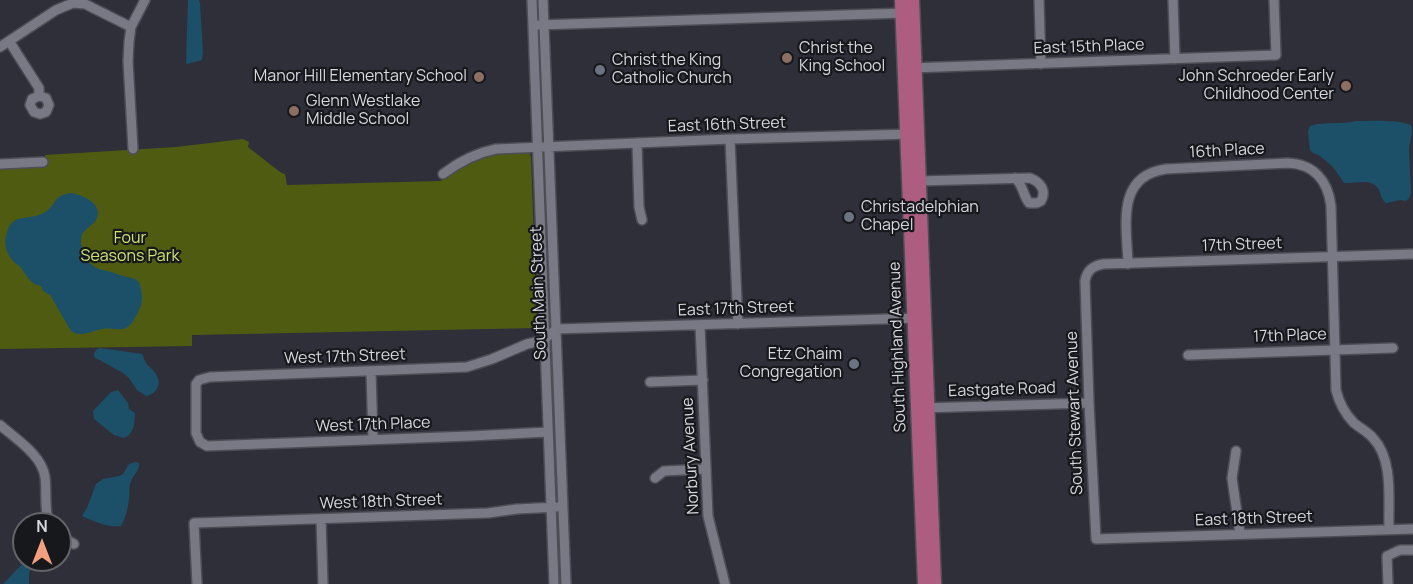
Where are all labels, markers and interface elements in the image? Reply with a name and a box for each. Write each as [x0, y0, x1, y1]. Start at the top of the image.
street label: East 15th Place [1033, 35, 1145, 59]
place label: Christ the King School [799, 39, 885, 77]
place label: Christ the King Catholic Church [612, 51, 732, 89]
marker: Christ the King School [780, 51, 794, 65]
marker: Christ the King Catholic Church [593, 63, 607, 77]
place label: Manor Hill Elementary School [254, 67, 467, 87]
place label: John Schroeder Early Childhood Center [1179, 67, 1334, 105]
marker: Manor Hill Elementary School [472, 70, 486, 84]
marker: John Schroeder Early Childhood Center [1339, 79, 1353, 93]
place label: Glenn Westlake Middle School [306, 92, 420, 130]
marker: Glenn Westlake Middle School [287, 104, 301, 118]
street label: East 16th Street [668, 113, 786, 137]
street label: 16th Place [1189, 139, 1265, 163]
place label: Christadelphian Chapel [861, 198, 979, 236]
marker: Christadelphian Chapel [842, 210, 856, 224]
street label: South Main Street [527, 226, 551, 360]
park label: Four Seasons Park [81, 229, 179, 267]
street label: 17th Street [1202, 234, 1282, 256]
street label: South Highland Avenue [885, 261, 911, 433]
street label: East 17th Street [678, 297, 794, 321]
street label: 17th Place [1253, 325, 1327, 347]
street label: South Stewart Avenue [1063, 331, 1087, 495]
street label: West 17th Street [284, 345, 406, 369]
place label: Etz Chaim Congregation [740, 345, 842, 383]
marker: Etz Chaim Congregation [847, 357, 861, 371]
street label: Eastgate Road [948, 379, 1056, 401]
street label: Norbury Avenue [678, 397, 704, 515]
street label: West 17th Place [315, 413, 431, 437]
street label: West 18th Street [319, 490, 443, 514]
street label: East 18th Street [1195, 507, 1313, 531]
north arrow [12, 512, 72, 572]
text: N [36, 515, 48, 537]

